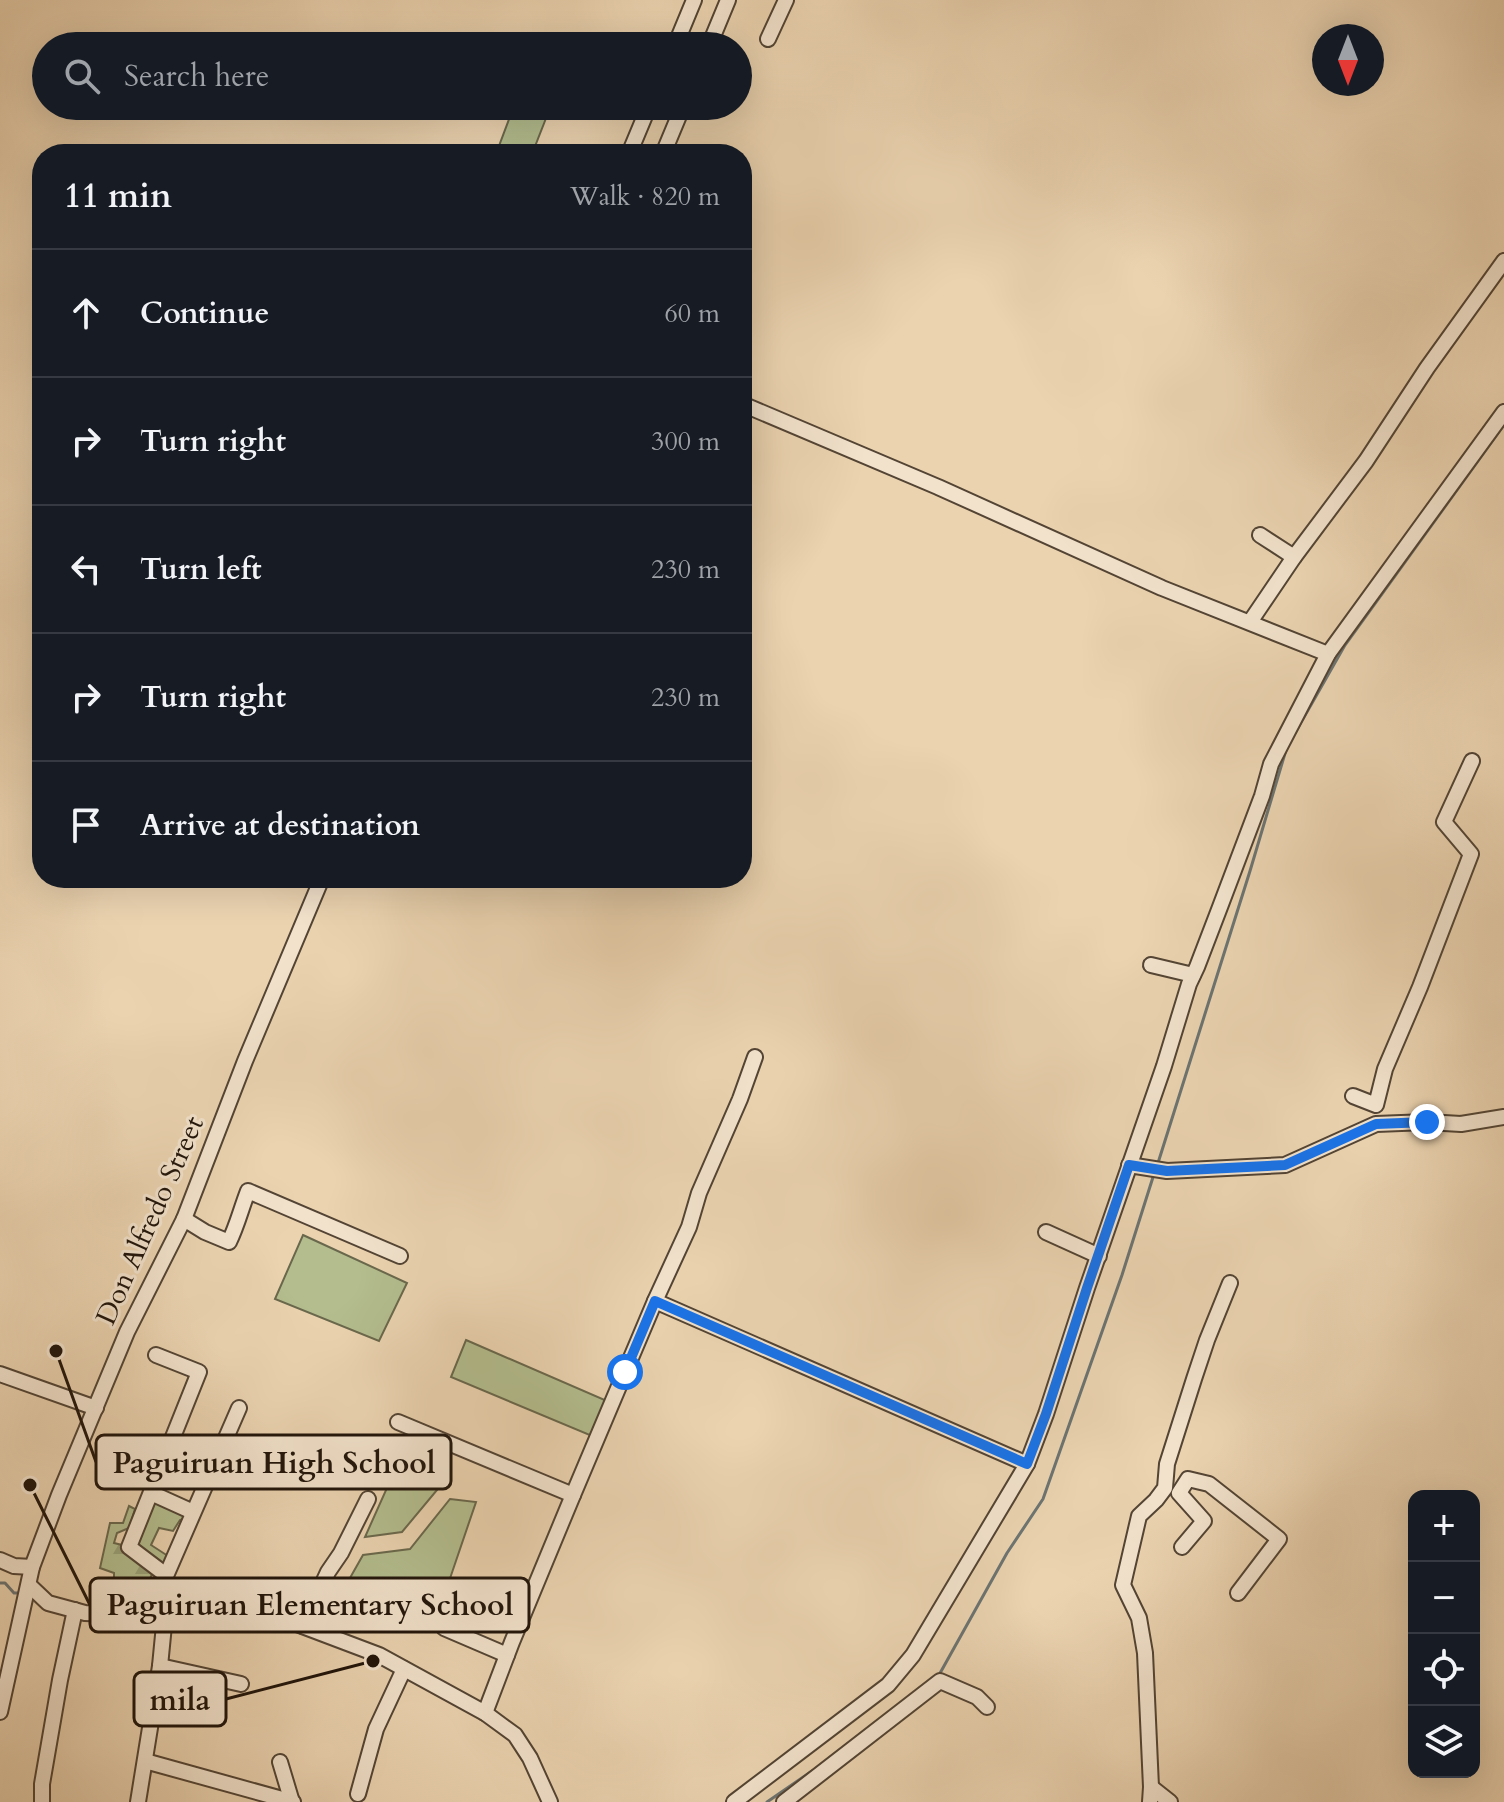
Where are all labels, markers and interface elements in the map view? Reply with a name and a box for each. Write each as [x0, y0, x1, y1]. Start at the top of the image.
north arrow [1312, 24, 1384, 96]
search box [32, 32, 752, 120]
icon: search [60, 54, 104, 98]
text: Search here [124, 56, 269, 97]
text: 11 min [64, 173, 172, 219]
text: Walk · 820 m [570, 179, 720, 214]
icon: ahead [64, 291, 108, 335]
text: Continue [140, 293, 269, 334]
text: 60 m [664, 296, 720, 331]
icon: right [64, 419, 108, 463]
text: Turn right [140, 421, 286, 462]
text: 300 m [651, 424, 720, 459]
icon: left [64, 547, 108, 591]
text: Turn left [140, 549, 262, 590]
text: 230 m [651, 552, 720, 587]
icon: right [64, 675, 108, 719]
text: Turn right [140, 677, 286, 718]
text: 230 m [651, 680, 720, 715]
icon: arrive [64, 803, 108, 847]
text: Arrive at destination [140, 805, 420, 846]
route end [1409, 1104, 1445, 1140]
street label: Don Alfredo Street [87, 1110, 213, 1331]
route start [607, 1354, 643, 1390]
callout: Paguiruan High School [96, 1435, 451, 1489]
text: Paguiruan High School [113, 1443, 436, 1484]
map controls [1408, 1490, 1480, 1778]
button: + [1408, 1490, 1480, 1562]
button: − [1408, 1562, 1480, 1634]
callout: Paguiruan Elementary School [90, 1578, 529, 1632]
text: Paguiruan Elementary School [107, 1585, 514, 1626]
button: locate [1408, 1634, 1480, 1706]
callout: mila [134, 1672, 226, 1726]
text: mila [150, 1680, 210, 1721]
button: layers [1408, 1706, 1480, 1778]

